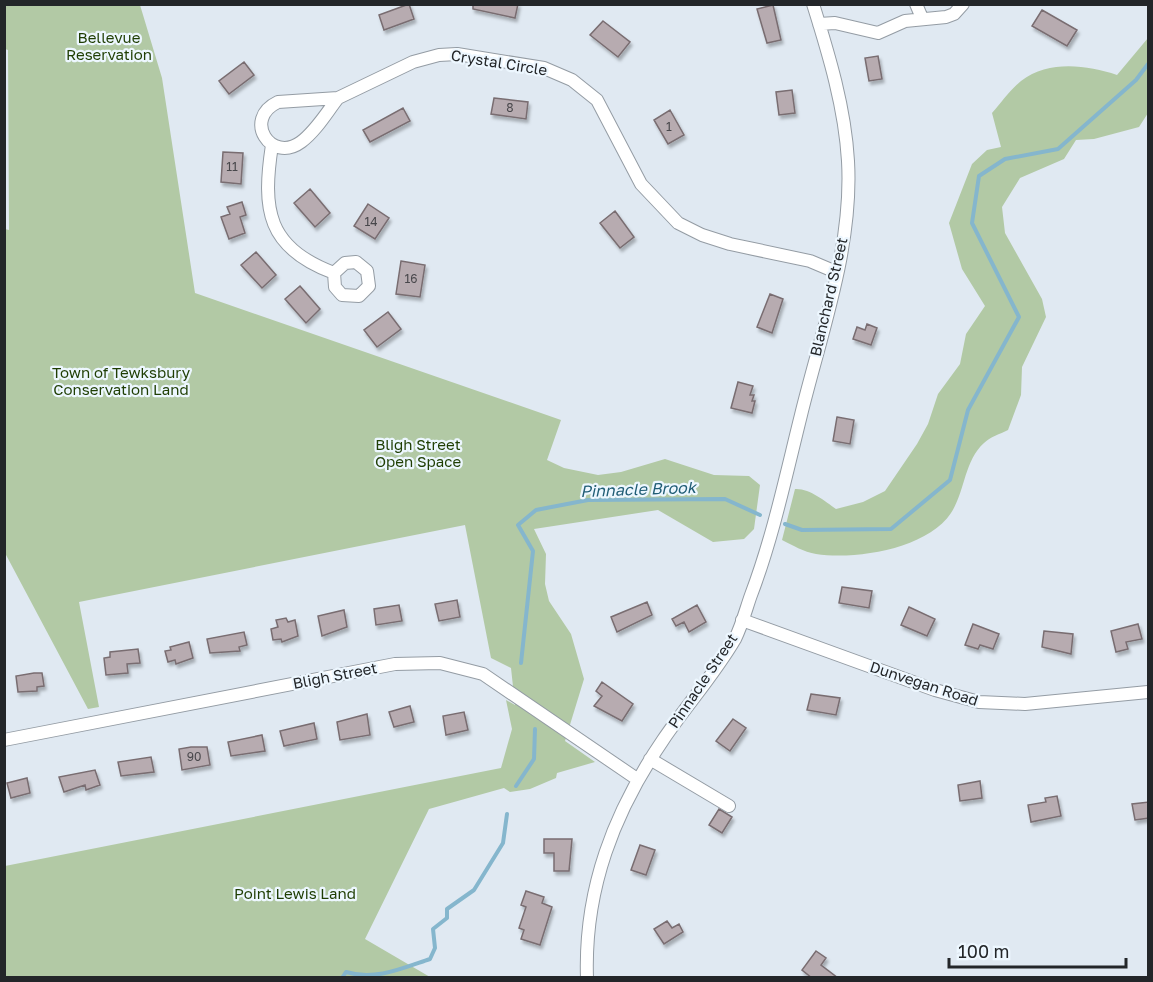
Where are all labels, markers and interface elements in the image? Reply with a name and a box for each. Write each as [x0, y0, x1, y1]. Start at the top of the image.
park label: Bellevue Reservation [66, 28, 152, 63]
street label: Crystal Circle [450, 46, 549, 79]
house number: 8 [506, 100, 514, 115]
house number: 1 [666, 119, 672, 134]
house number: 11 [226, 159, 238, 174]
house number: 14 [364, 214, 378, 229]
street label: Blanchard Street [806, 236, 850, 358]
house number: 16 [404, 271, 418, 286]
park label: Town of Tewksbury Conservation Land [52, 363, 191, 398]
park label: Bligh Street Open Space [375, 435, 461, 470]
water label: Pinnacle Brook [580, 477, 698, 501]
street label: Pinnacle Street [664, 630, 741, 731]
street label: Dunvegan Road [868, 657, 981, 709]
street label: Bligh Street [291, 658, 378, 692]
house number: 90 [187, 749, 201, 764]
park label: Point Lewis Land [234, 884, 356, 902]
scale bar [949, 931, 1126, 969]
text: 100 m [958, 940, 1009, 962]

